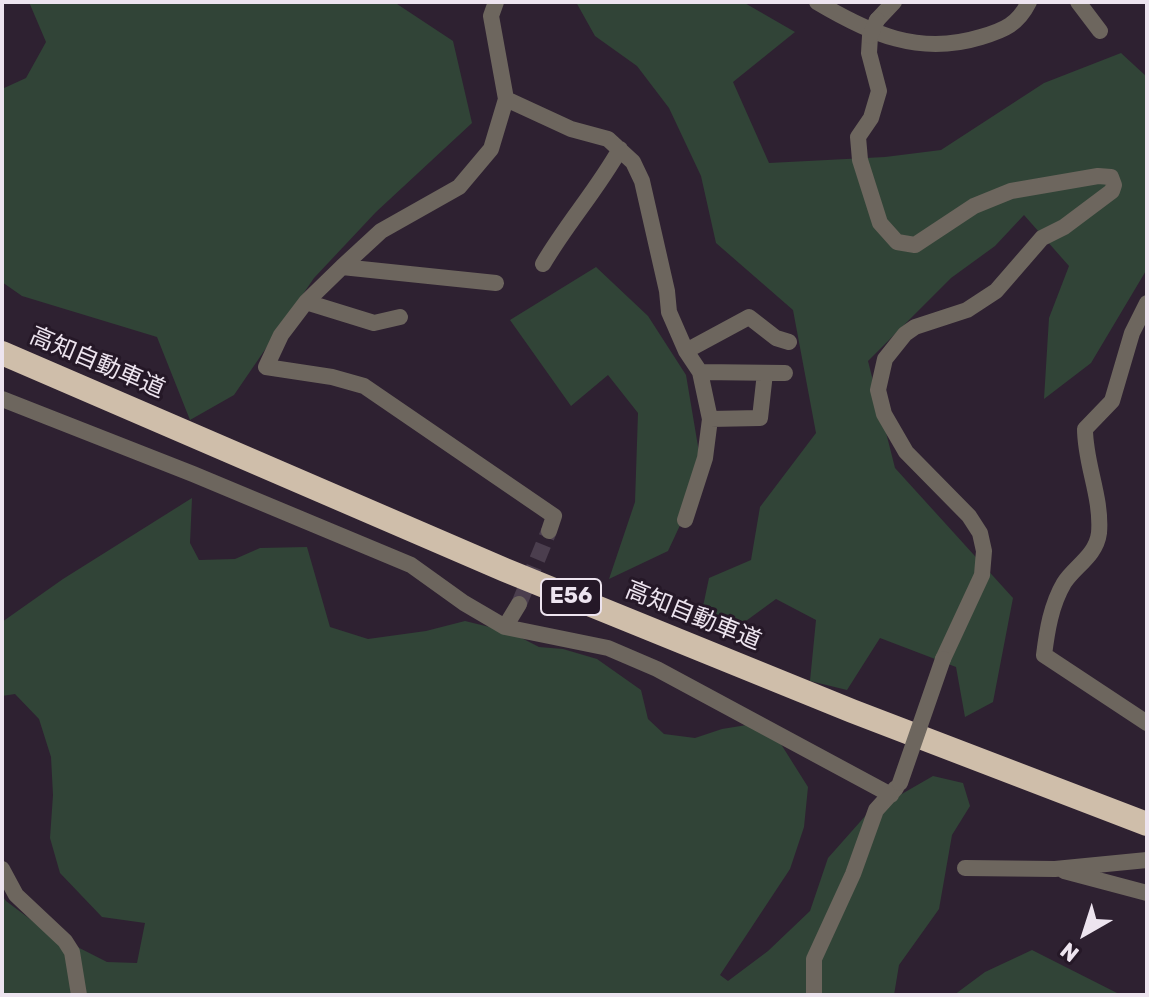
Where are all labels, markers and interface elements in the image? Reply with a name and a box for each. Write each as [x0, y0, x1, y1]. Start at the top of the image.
street label: 高知自動車道 [25, 322, 169, 404]
street label: 高知自動車道 [621, 576, 765, 656]
road number: E56 [541, 579, 601, 615]
north arrow [1045, 893, 1125, 973]
text: N [1055, 937, 1084, 968]

